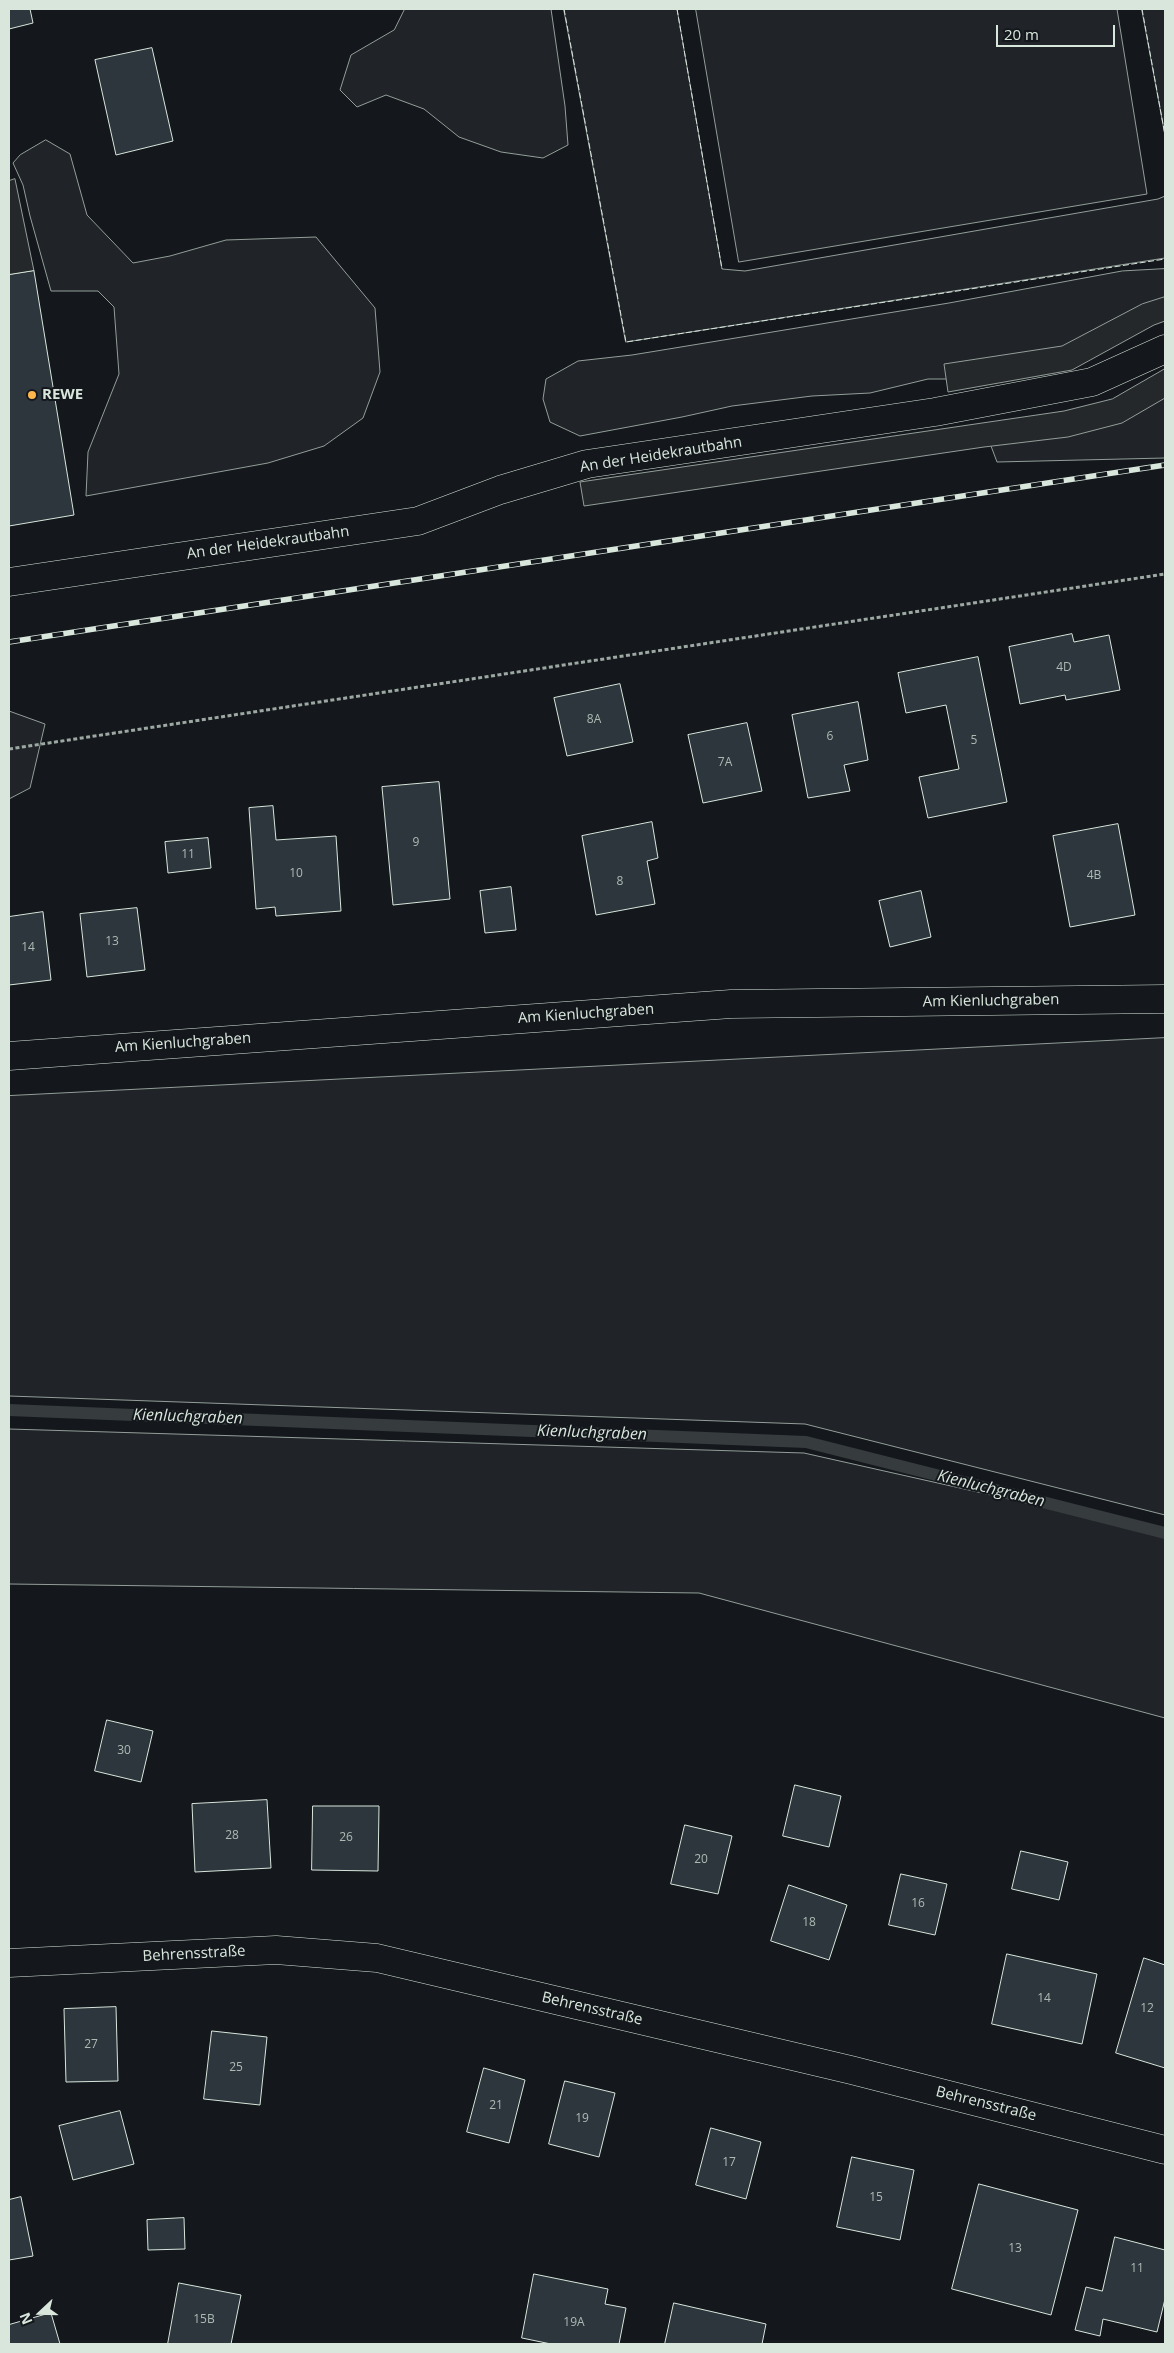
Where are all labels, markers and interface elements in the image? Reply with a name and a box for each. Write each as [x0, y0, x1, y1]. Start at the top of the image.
scale bar [999, 15, 1118, 47]
text: 20 m [1004, 24, 1039, 44]
place label: REWE [42, 386, 83, 404]
marker: REWE [26, 389, 38, 401]
street label: An der Heidekrautbahn [579, 433, 743, 477]
street label: An der Heidekrautbahn [186, 523, 350, 563]
house number: 4D [1056, 661, 1072, 675]
house number: 8A [587, 713, 601, 727]
house number: 6 [827, 730, 833, 744]
house number: 5 [971, 734, 977, 748]
house number: 7A [718, 756, 732, 770]
house number: 9 [413, 836, 419, 850]
house number: 11 [181, 848, 195, 862]
house number: 10 [289, 867, 303, 881]
house number: 4B [1087, 869, 1101, 883]
house number: 8 [617, 875, 623, 889]
house number: 13 [105, 935, 119, 949]
house number: 14 [21, 941, 35, 955]
street label: Am Kienluchgraben [923, 991, 1059, 1011]
street label: Am Kienluchgraben [517, 1000, 655, 1028]
street label: Am Kienluchgraben [114, 1029, 252, 1057]
water label: Kienluchgraben [133, 1405, 243, 1429]
water label: Kienluchgraben [537, 1421, 647, 1445]
water label: Kienluchgraben [935, 1466, 1047, 1512]
house number: 30 [117, 1744, 131, 1758]
house number: 28 [225, 1829, 239, 1843]
house number: 26 [339, 1831, 353, 1845]
house number: 20 [694, 1853, 708, 1867]
house number: 16 [911, 1897, 925, 1911]
house number: 18 [802, 1916, 816, 1930]
street label: Behrensstraße [142, 1942, 246, 1966]
street label: Behrensstraße [540, 1989, 644, 2029]
house number: 14 [1037, 1992, 1051, 2006]
house number: 12 [1140, 2002, 1154, 2016]
house number: 27 [84, 2038, 98, 2052]
house number: 25 [229, 2061, 243, 2075]
street label: Behrensstraße [934, 2083, 1038, 2125]
house number: 21 [489, 2099, 503, 2113]
house number: 19 [575, 2112, 589, 2126]
house number: 17 [722, 2156, 736, 2170]
house number: 15 [869, 2191, 883, 2205]
house number: 13 [1008, 2242, 1022, 2256]
house number: 11 [1130, 2262, 1144, 2276]
north arrow [15, 2288, 65, 2338]
text: N [15, 2310, 36, 2327]
house number: 15B [193, 2313, 215, 2327]
house number: 19A [563, 2316, 585, 2330]

